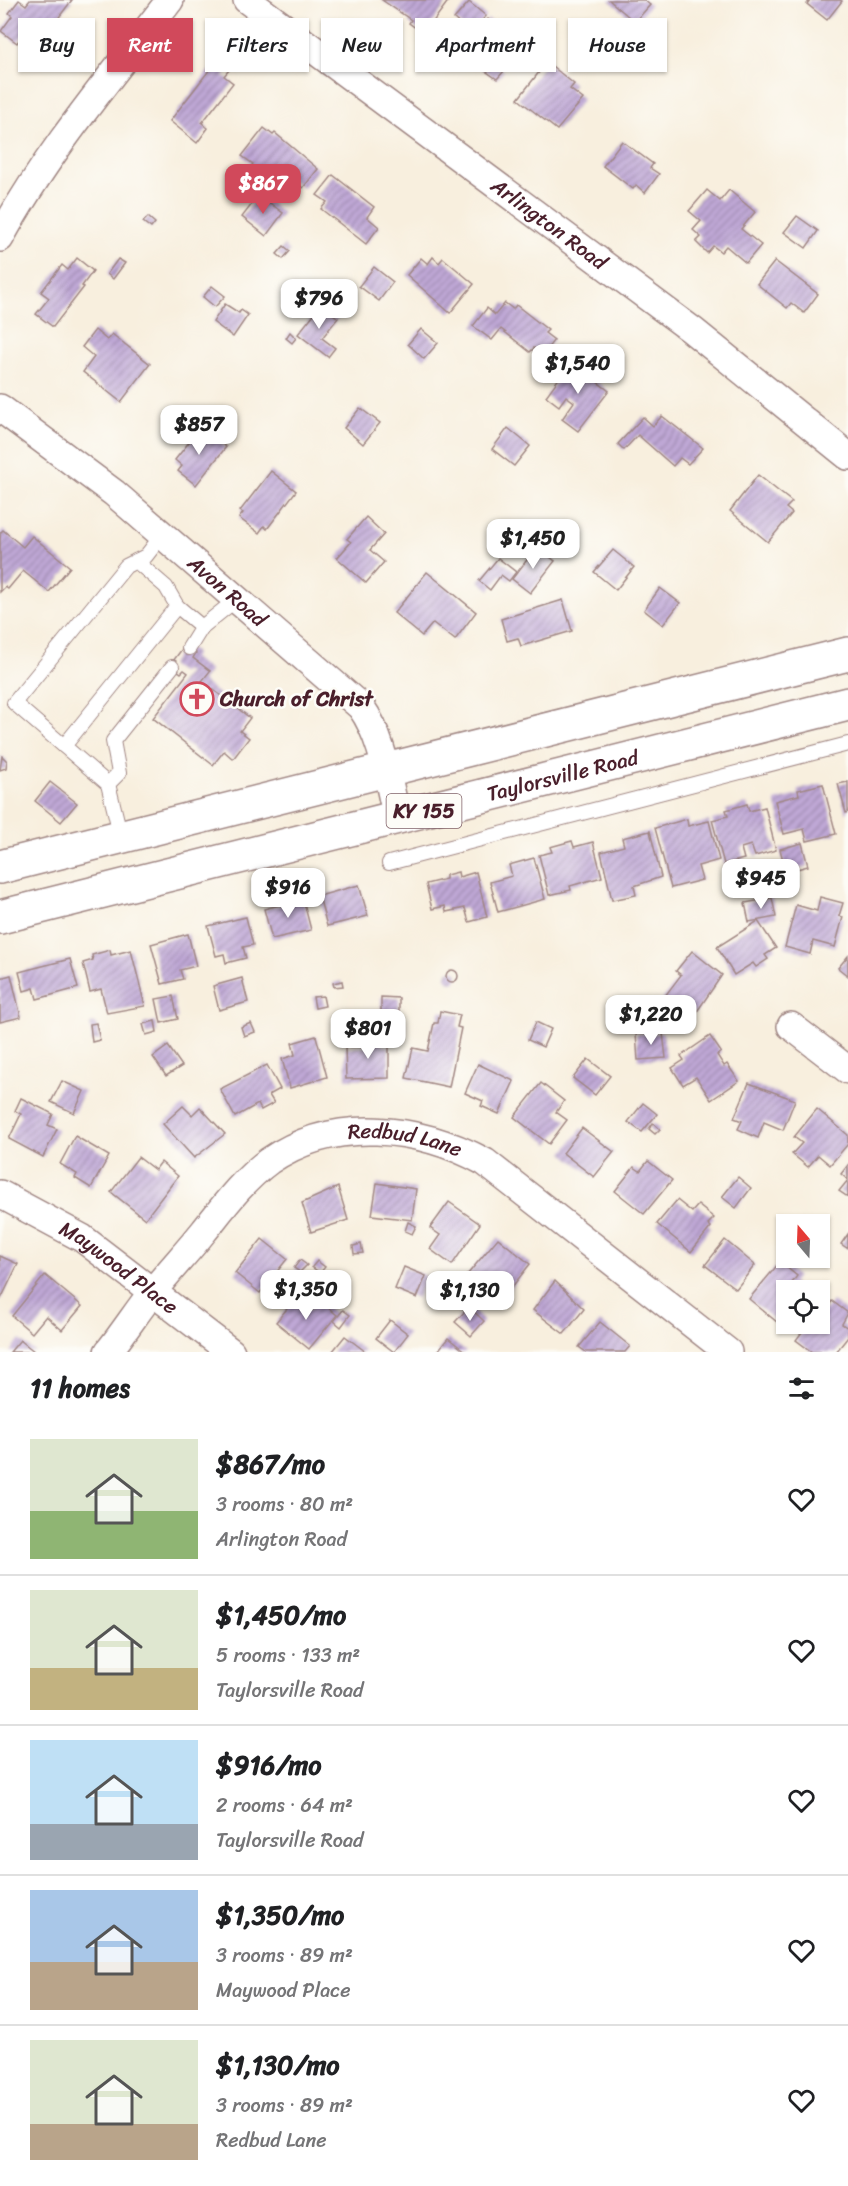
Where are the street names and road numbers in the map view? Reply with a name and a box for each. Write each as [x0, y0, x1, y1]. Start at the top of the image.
street label: Arlington Road [482, 167, 617, 281]
street label: Avon Road [178, 545, 277, 638]
street label: Taylorsville Road [483, 738, 644, 813]
road number: KY 155 [386, 794, 462, 828]
street label: Redbud Lane [346, 1112, 468, 1168]
street label: Maywood Place [52, 1210, 187, 1325]

